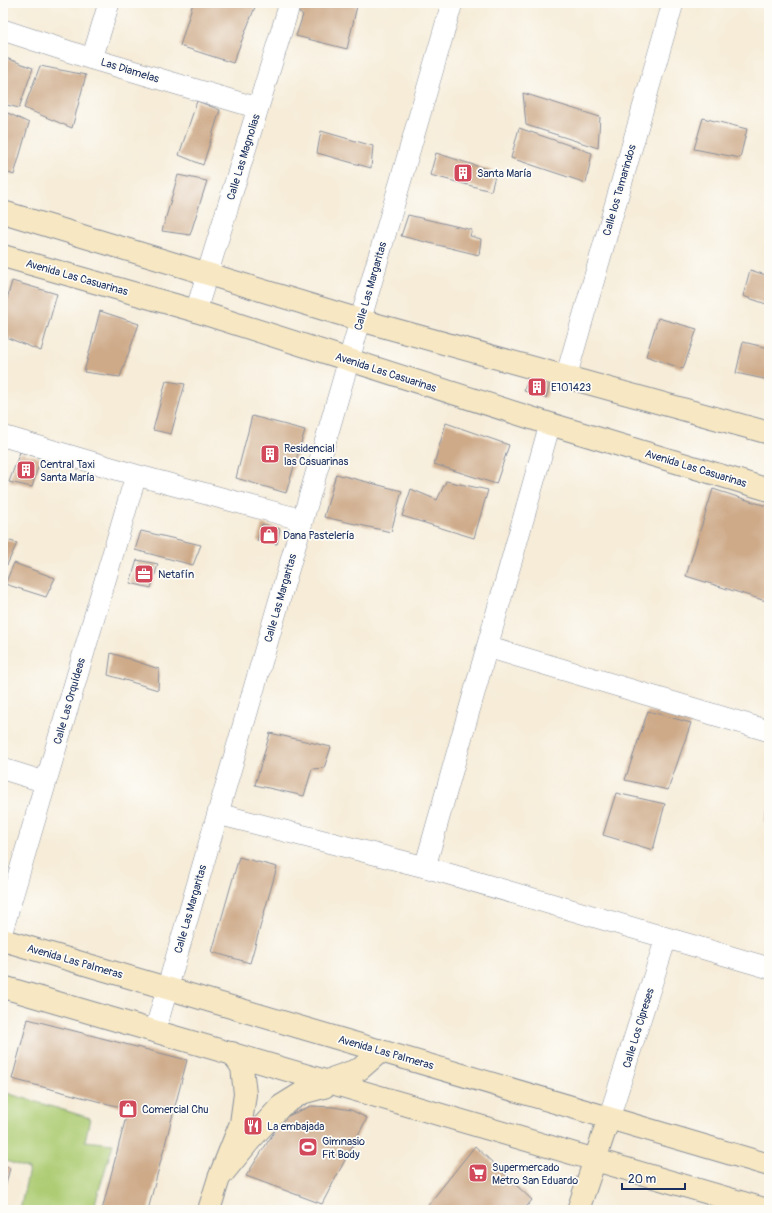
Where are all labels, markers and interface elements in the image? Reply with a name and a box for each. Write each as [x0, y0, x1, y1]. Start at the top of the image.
street label: Las Diamelas [99, 55, 161, 86]
street label: Calle Las Magnolias [224, 113, 263, 202]
street label: Calle los Tamarindos [600, 143, 639, 237]
building icon: Santa María [452, 162, 474, 184]
place label: Santa María [477, 167, 531, 180]
street label: Calle Las Margaritas [352, 240, 389, 332]
street label: Avenida Las Casuarinas [24, 257, 129, 298]
street label: Avenida Las Casuarinas [334, 350, 438, 395]
building icon: E101423 [526, 376, 548, 398]
place label: E101423 [551, 381, 591, 394]
place label: Residencial las Casuarinas [284, 442, 348, 468]
building icon: Residencial las Casuarinas [259, 443, 281, 465]
street label: Avenida Las Casuarinas [643, 447, 748, 490]
place label: Central Taxi Santa María [40, 458, 95, 484]
building icon: Central Taxi Santa María [15, 459, 37, 481]
shop icon: Dana Pastelería [258, 524, 280, 546]
place label: Dana Pastelería [283, 529, 354, 542]
street label: Calle Las Margaritas [262, 552, 299, 644]
office icon: Netafín [133, 563, 155, 585]
place label: Netafín [158, 568, 194, 581]
street label: Calle Las Orquídeas [51, 656, 88, 746]
street label: Calle Las Margaritas [172, 863, 209, 955]
street label: Avenida Las Palmeras [26, 942, 124, 981]
street label: Calle Los Cipreses [620, 987, 657, 1070]
street label: Avenida Las Palmeras [337, 1033, 435, 1072]
shop icon: Comercial Chu [117, 1098, 139, 1120]
place label: Comercial Chu [142, 1103, 209, 1116]
restaurant icon: La embajada [242, 1115, 264, 1137]
place label: La embajada [267, 1120, 324, 1133]
place label: Gimnasio Fit Body [322, 1135, 365, 1161]
sports icon: Gimnasio Fit Body [297, 1136, 319, 1158]
place label: Supermercado Metro San Eduardo [492, 1161, 578, 1187]
supermarket icon: Supermercado Metro San Eduardo [467, 1162, 489, 1184]
scale bar [622, 1165, 685, 1191]
text: 20 m [628, 1172, 657, 1187]

